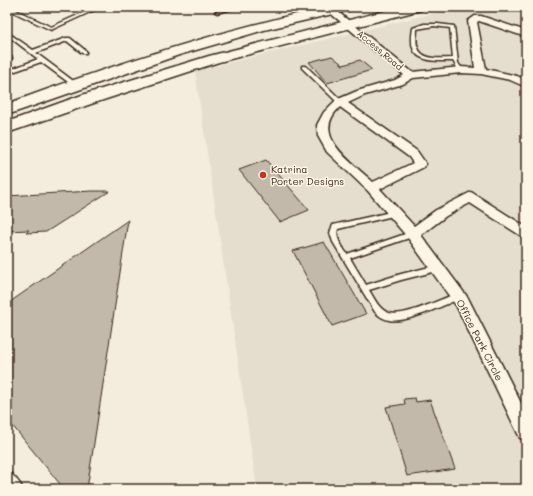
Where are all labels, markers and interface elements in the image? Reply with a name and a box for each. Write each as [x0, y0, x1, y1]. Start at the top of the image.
street label: Access Road [355, 28, 405, 73]
place label: Katrina Porter Designs [271, 162, 344, 188]
marker: Katrina Porter Designs [258, 170, 268, 180]
street label: Office Park Circle [453, 297, 507, 383]

